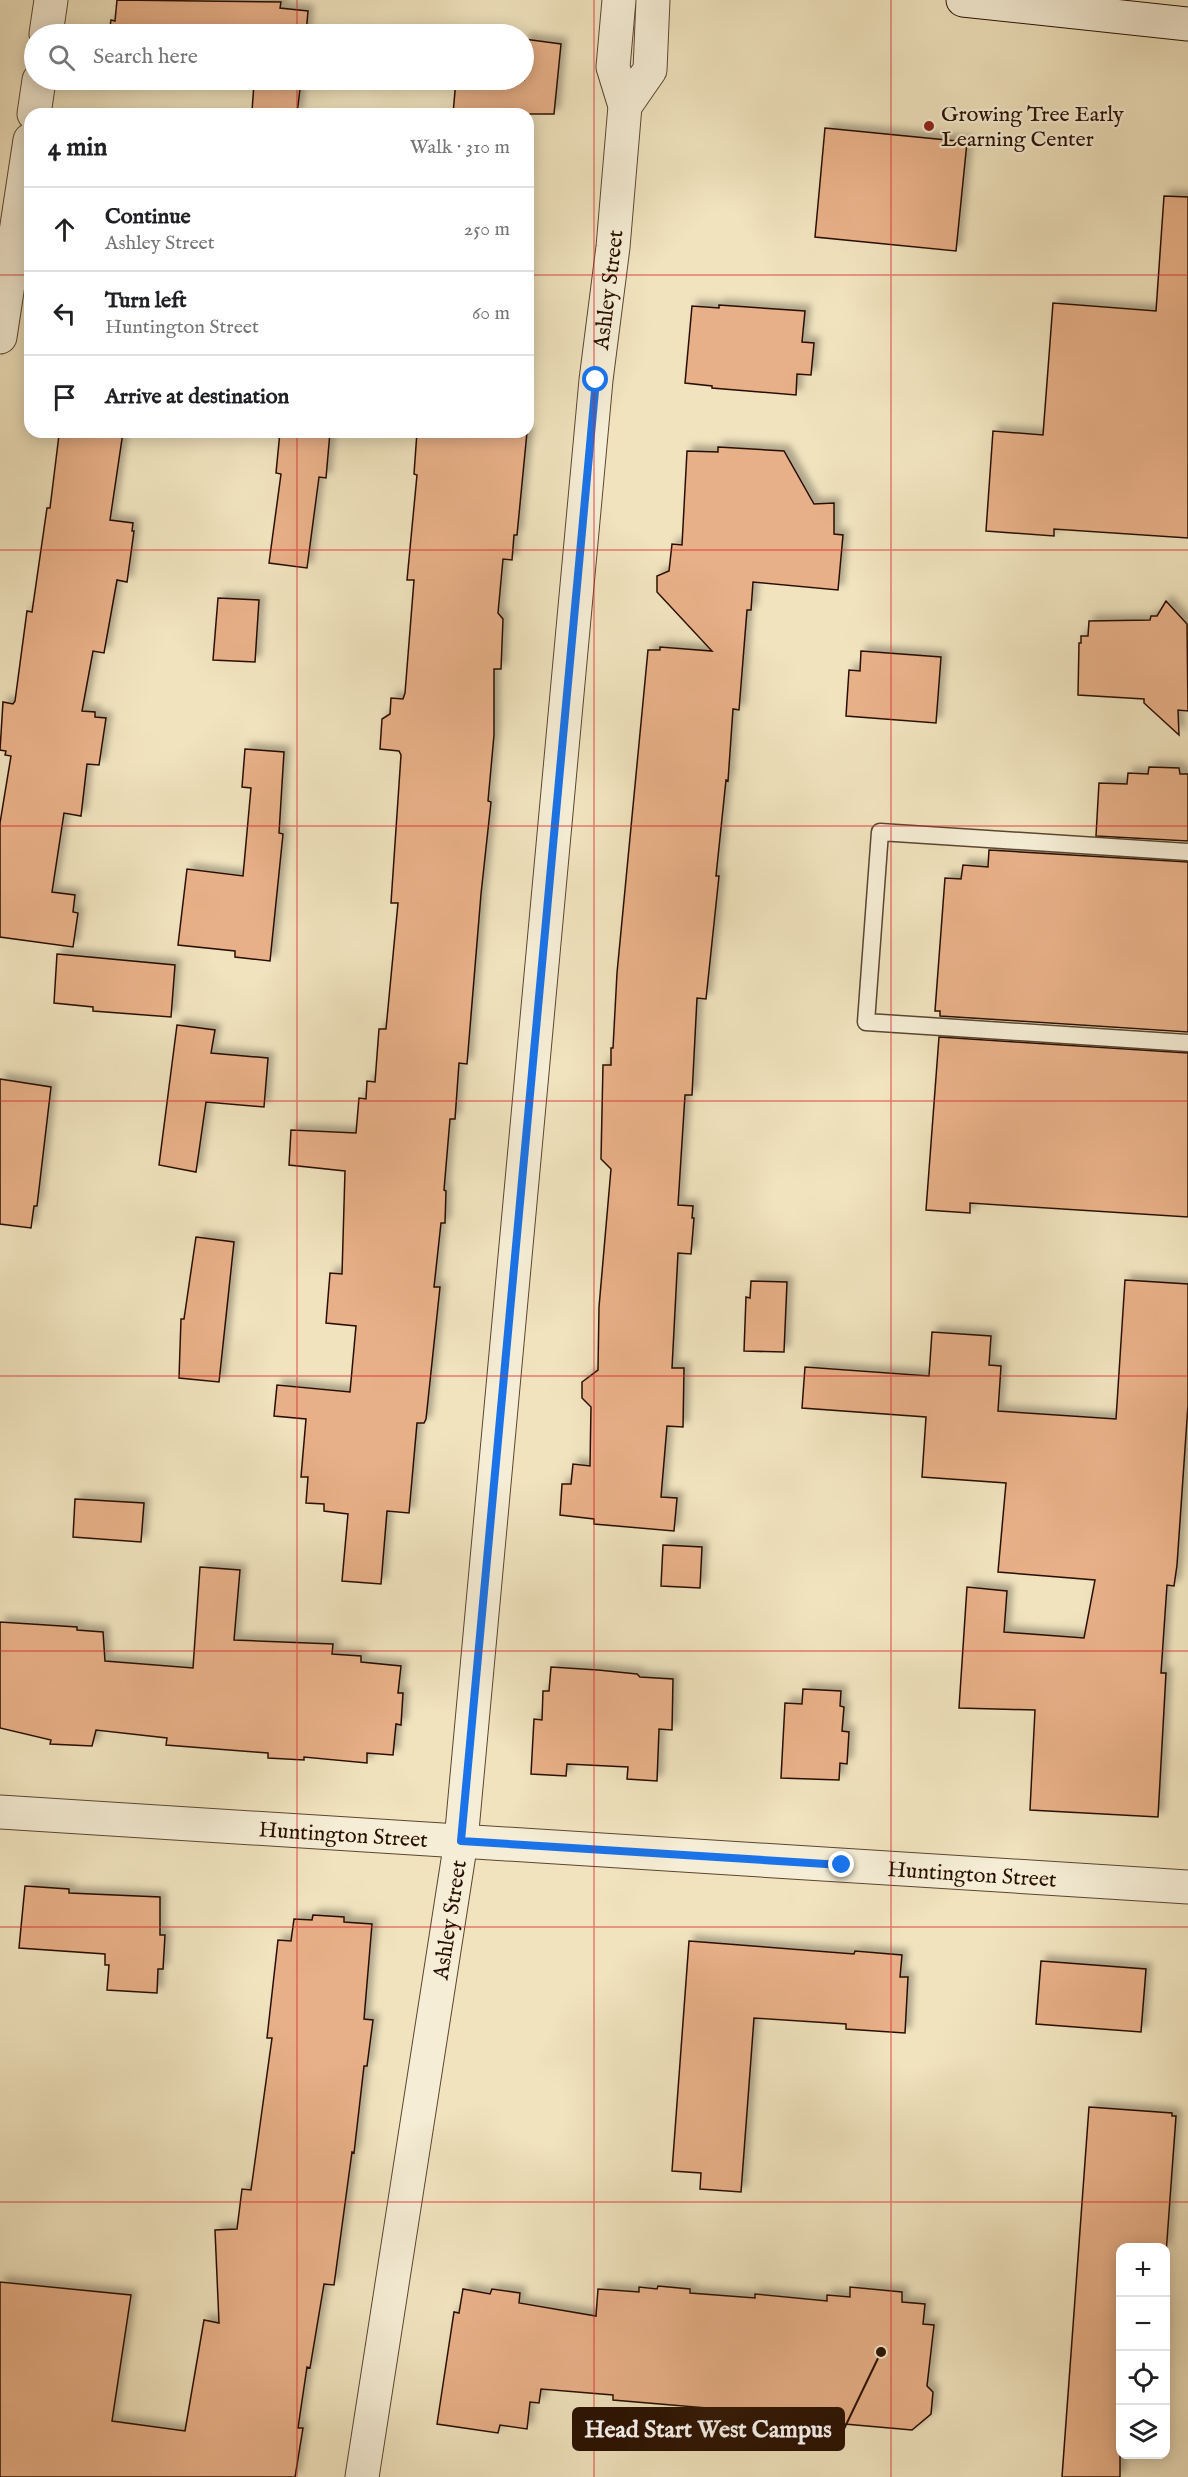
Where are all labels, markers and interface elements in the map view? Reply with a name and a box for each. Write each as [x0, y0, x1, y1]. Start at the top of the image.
search box [24, 24, 534, 90]
icon: search [45, 41, 78, 74]
text: Search here [93, 43, 198, 71]
place label: Growing Tree Early Learning Center [941, 101, 1124, 154]
marker: Growing Tree Early Learning Center [922, 119, 936, 133]
text: 4 min [48, 131, 107, 164]
text: Walk · 310 m [410, 135, 510, 160]
text: Continue [105, 203, 191, 231]
icon: ahead [48, 213, 81, 246]
text: 250 m [464, 217, 510, 242]
street label: Ashley Street [588, 228, 630, 353]
text: Ashley Street [105, 231, 215, 256]
text: Turn left [105, 287, 187, 315]
icon: left [48, 297, 81, 330]
text: 60 m [472, 301, 510, 326]
text: Huntington Street [105, 315, 259, 340]
route start [582, 366, 608, 392]
icon: arrive [48, 381, 81, 414]
text: Arrive at destination [105, 383, 289, 411]
street label: Huntington Street [258, 1816, 429, 1855]
route end [828, 1851, 854, 1877]
street label: Huntington Street [887, 1856, 1058, 1895]
street label: Ashley Street [427, 1858, 474, 1983]
map controls [1116, 2243, 1170, 2459]
button: + [1116, 2243, 1170, 2297]
button: − [1116, 2297, 1170, 2351]
button: locate [1116, 2351, 1170, 2405]
button: layers [1116, 2405, 1170, 2459]
callout: Head Start West Campus [573, 2408, 844, 2450]
text: Head Start West Campus [584, 2415, 832, 2446]

